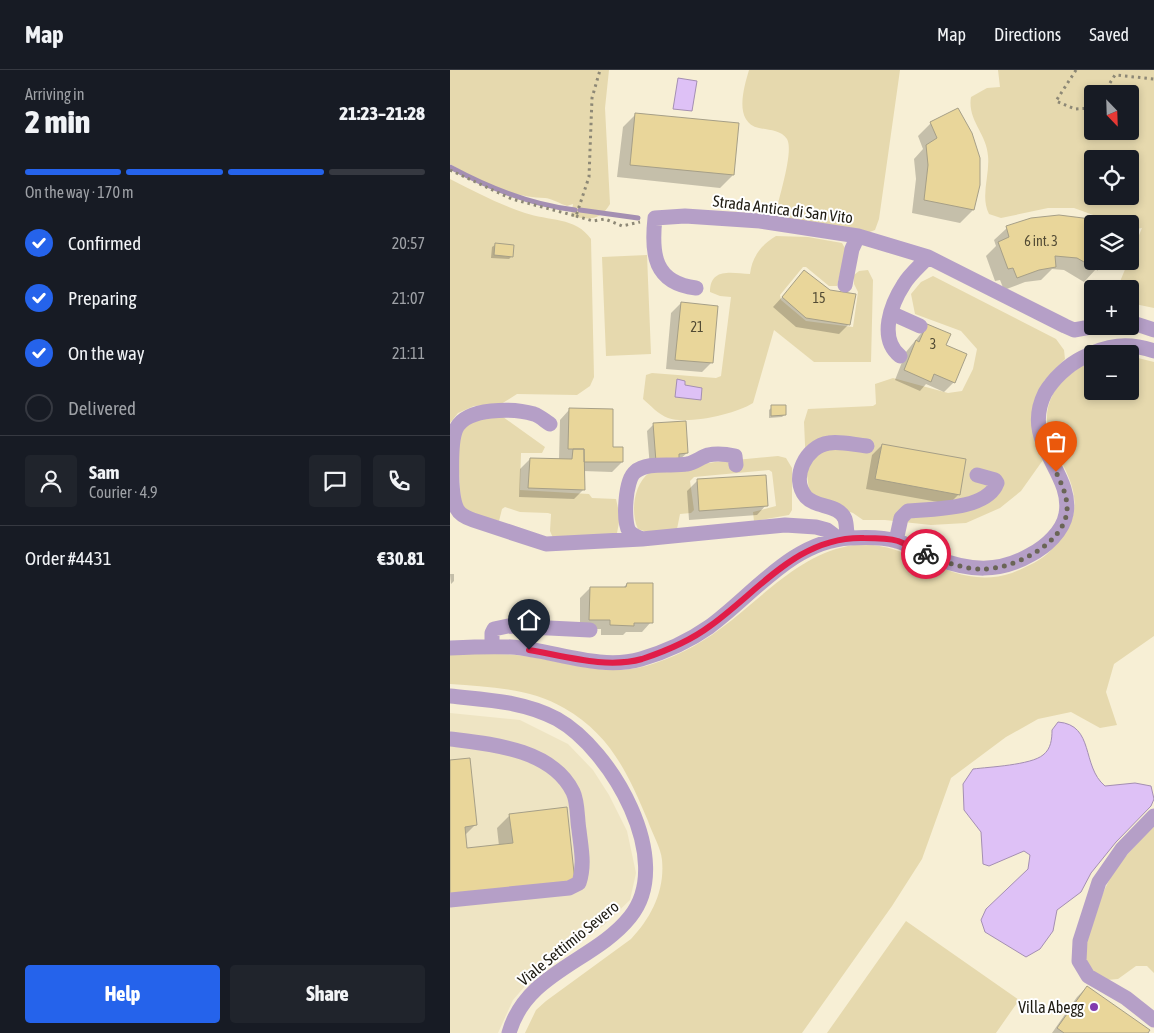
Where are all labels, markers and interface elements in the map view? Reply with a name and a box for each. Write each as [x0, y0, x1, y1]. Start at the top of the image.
text: Map [25, 21, 64, 48]
text: Map [937, 24, 966, 45]
text: Directions [994, 24, 1061, 45]
text: Saved [1089, 24, 1129, 45]
text: Arriving in [25, 85, 85, 103]
north arrow [1084, 85, 1139, 140]
map controls [1084, 85, 1139, 400]
text: 21:23–21:28 [339, 102, 425, 124]
text: 2 min [25, 103, 90, 140]
button: locate [1084, 150, 1139, 205]
text: On the way · 170 m [25, 183, 134, 201]
street label: Strada Antica di San Vito [712, 191, 854, 227]
button: layers [1084, 215, 1139, 270]
icon: check [25, 229, 53, 257]
text: Confirmed [68, 232, 141, 254]
house number: 6 int. 3 [1024, 233, 1058, 249]
text: 20:57 [392, 234, 425, 252]
button: + [1084, 280, 1139, 335]
icon: check [25, 284, 53, 312]
text: Preparing [68, 287, 137, 309]
text: 21:07 [392, 289, 425, 307]
house number: 15 [812, 290, 826, 306]
house number: 21 [690, 319, 704, 335]
house number: 3 [930, 336, 936, 352]
icon: check [25, 339, 53, 367]
text: On the way [68, 342, 145, 364]
text: 21:11 [392, 344, 425, 362]
button: − [1084, 345, 1139, 400]
text: Delivered [68, 397, 136, 419]
pin [1035, 421, 1077, 472]
icon: bag [1042, 428, 1070, 456]
button: person [25, 455, 77, 507]
button: chat [309, 455, 361, 507]
button: phone [373, 455, 425, 507]
text: Sam [89, 461, 120, 483]
text: Courier · 4.9 [89, 483, 158, 501]
courier [901, 529, 951, 579]
icon: bike [912, 540, 940, 568]
text: Order #4431 [25, 547, 112, 569]
text: €30.81 [377, 547, 425, 569]
pin [508, 599, 550, 650]
icon: home [515, 606, 543, 634]
street label: Viale Settimio Severo [514, 897, 622, 989]
button: Help [25, 965, 220, 1023]
button: Share [230, 965, 425, 1023]
place label: Villa Abegg [1018, 998, 1084, 1017]
marker: Villa Abegg [1088, 1001, 1100, 1013]

